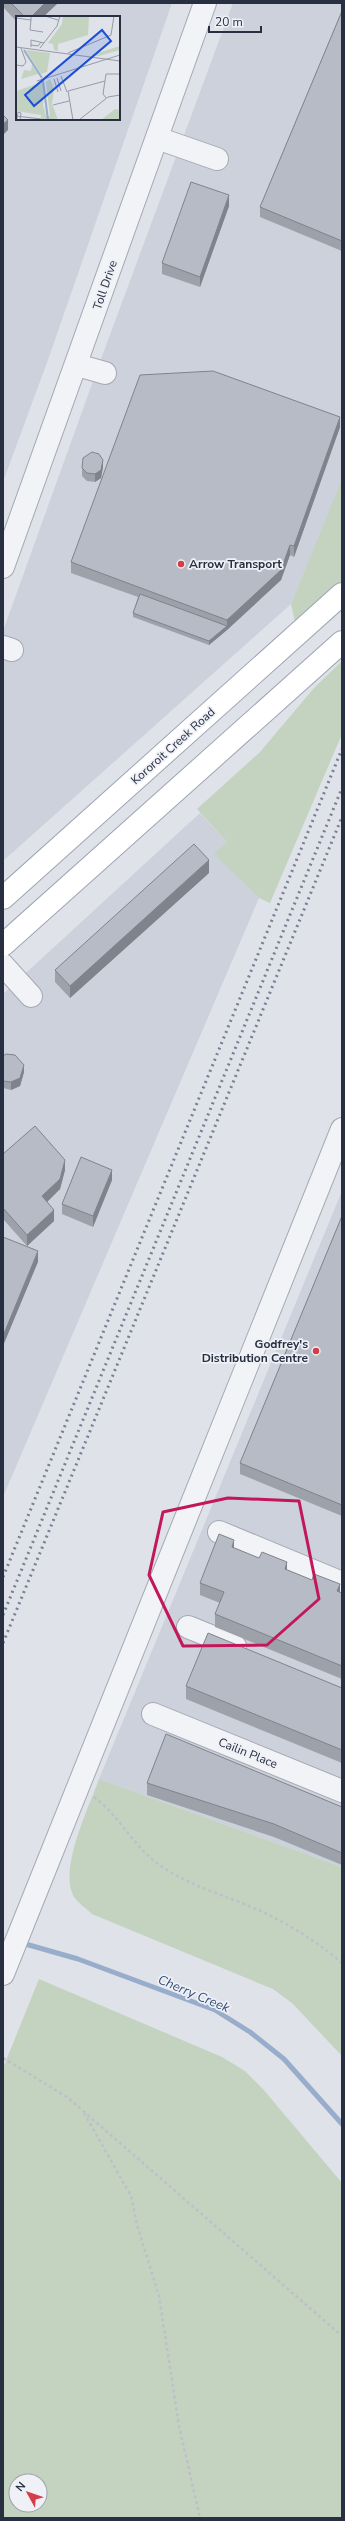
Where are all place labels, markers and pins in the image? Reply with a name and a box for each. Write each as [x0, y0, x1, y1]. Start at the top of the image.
place label: Arrow Transport [189, 556, 282, 572]
marker: Arrow Transport [176, 559, 186, 569]
place label: Godfrey's Distribution Centre [202, 1336, 308, 1366]
marker: Godfrey's Distribution Centre [311, 1346, 321, 1356]

